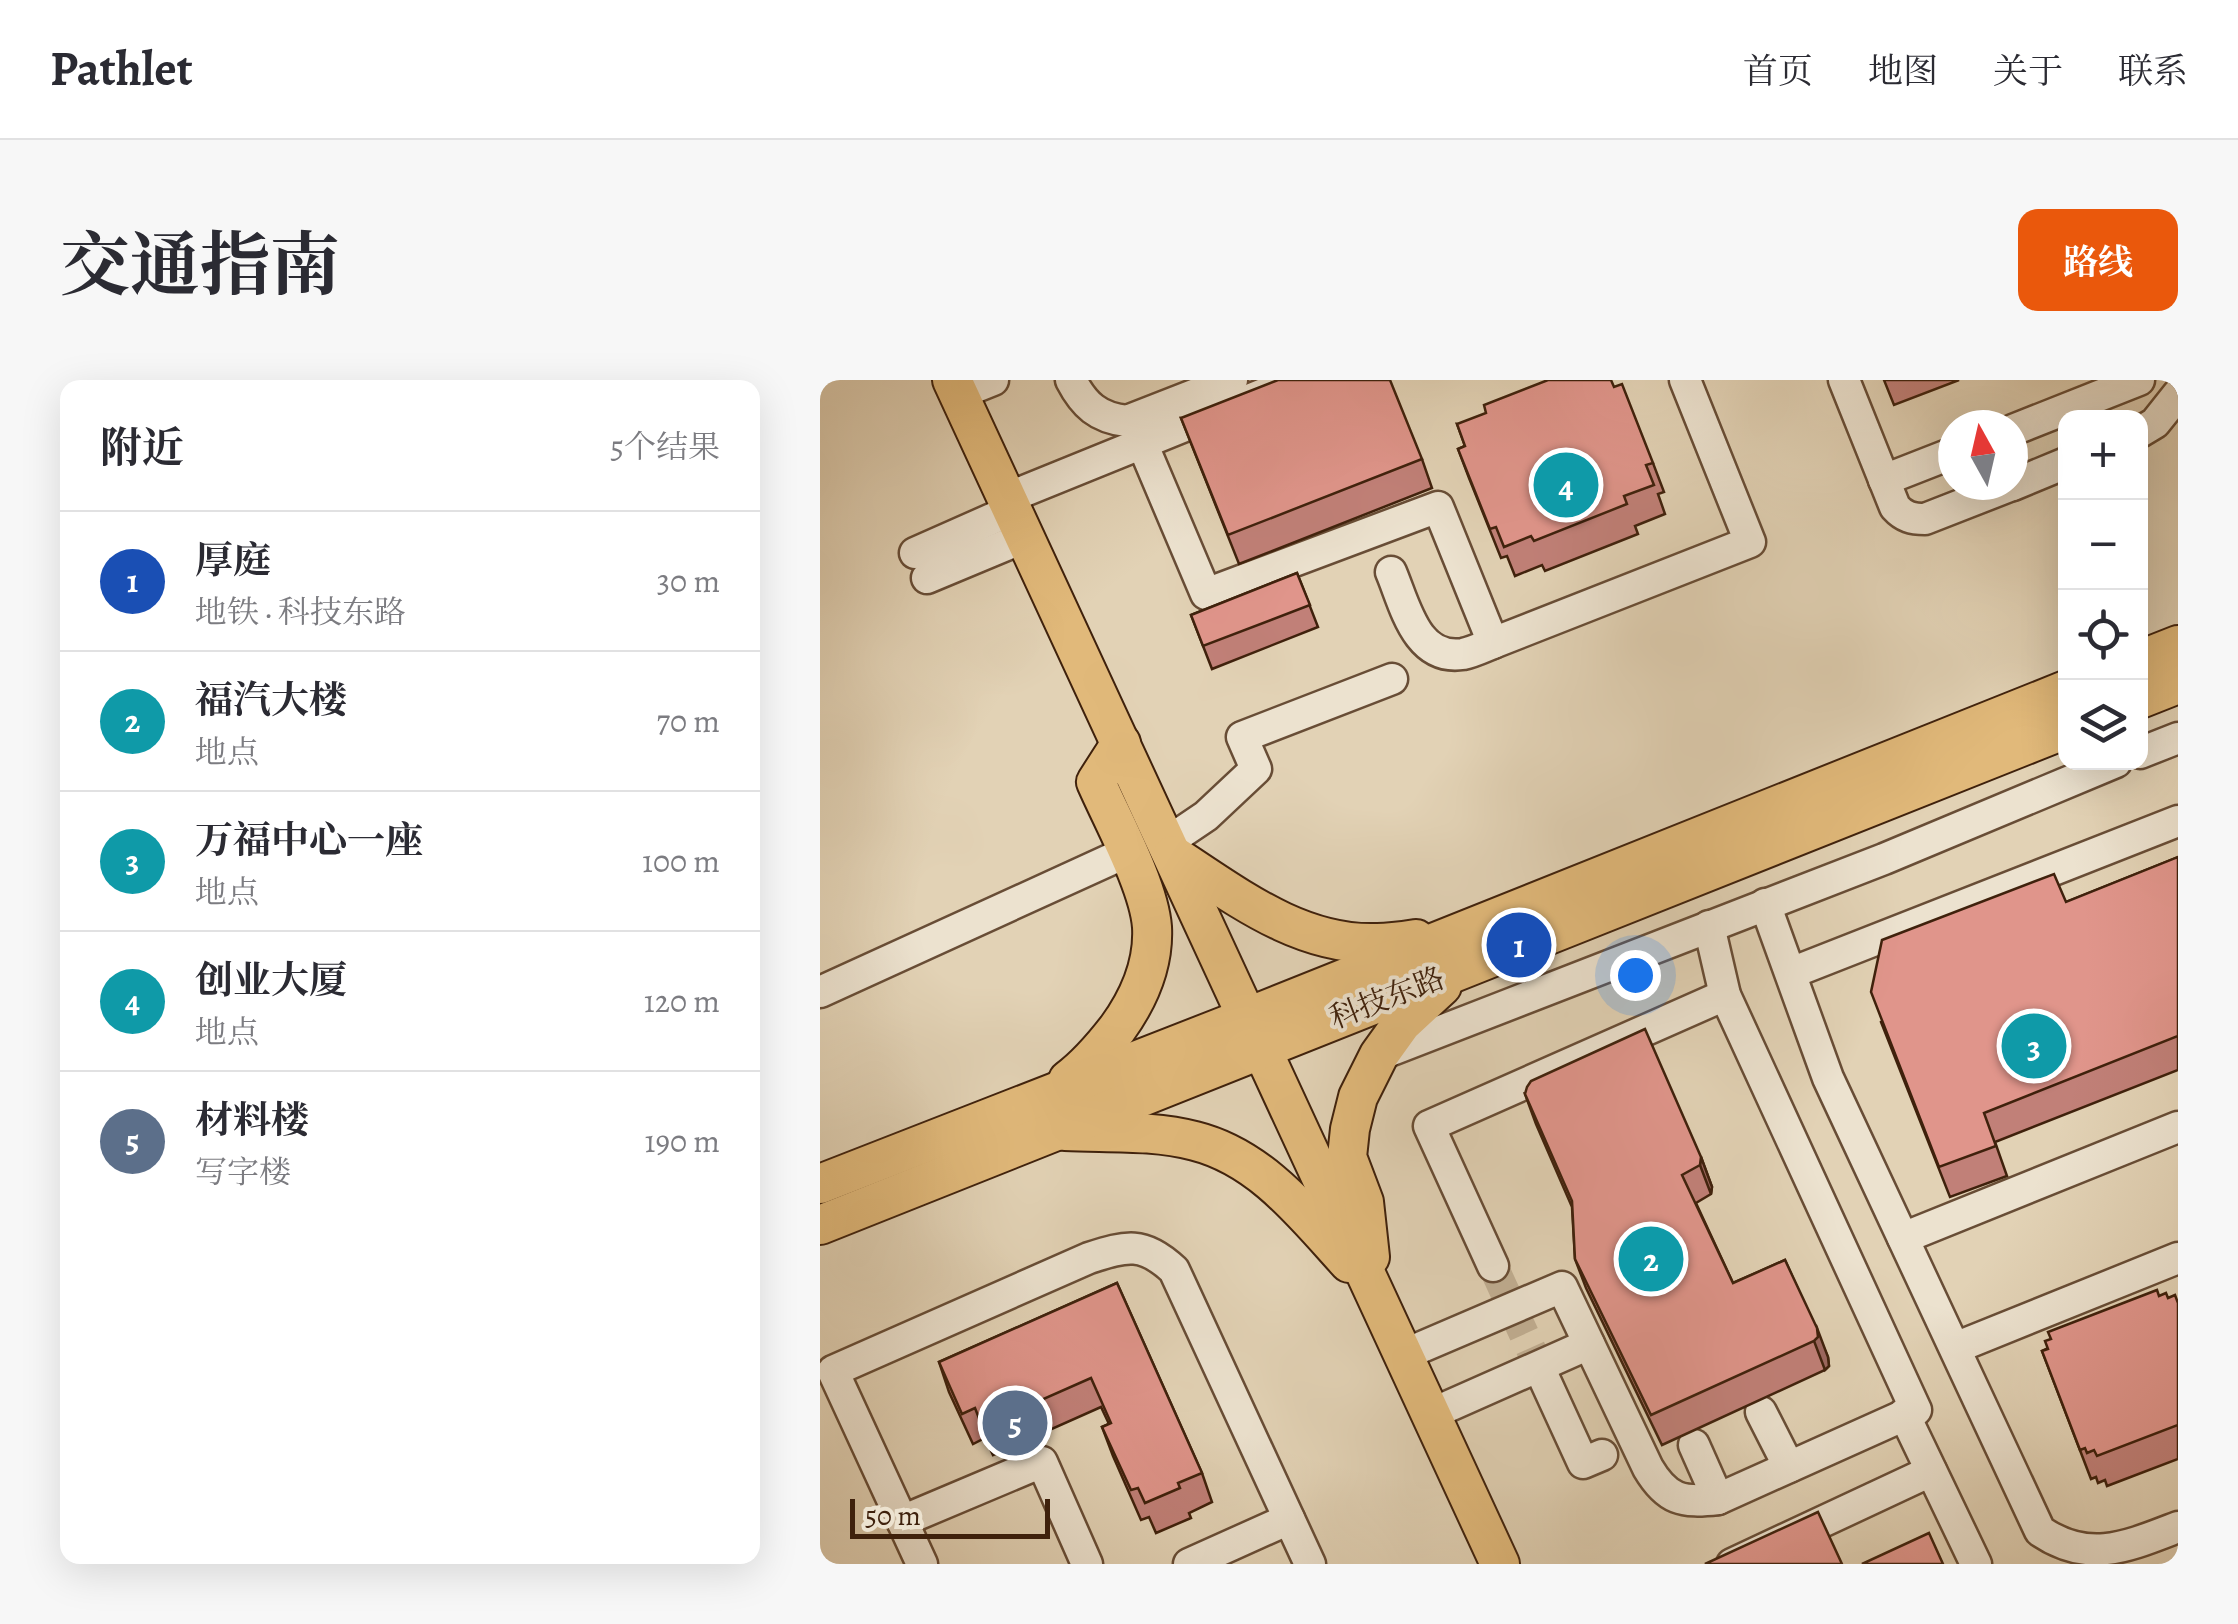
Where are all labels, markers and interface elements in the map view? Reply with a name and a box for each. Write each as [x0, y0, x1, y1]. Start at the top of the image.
text: Pathlet [50, 36, 193, 102]
text: 首页 [1743, 47, 1813, 95]
text: 地图 [1868, 47, 1938, 95]
text: 关于 [1993, 47, 2063, 95]
text: 联系 [2118, 47, 2188, 95]
button: 路线 [2018, 209, 2178, 311]
text: 交通指南 [60, 218, 340, 313]
north arrow [1938, 410, 2028, 500]
map controls [2058, 410, 2148, 770]
button: + [2058, 410, 2148, 500]
text: 附近 [100, 419, 184, 476]
text: 5个结果 [610, 425, 720, 469]
pin: 4 [1534, 448, 1598, 522]
button: − [2058, 500, 2148, 590]
text: 厚庭 [195, 534, 271, 586]
text: 1 [127, 559, 138, 603]
text: 30 m [657, 559, 720, 603]
text: 地铁 · 科技东路 [195, 590, 406, 634]
button: locate [2058, 590, 2148, 680]
text: 福汽大楼 [195, 674, 347, 726]
button: layers [2058, 680, 2148, 770]
text: 2 [125, 699, 140, 743]
text: 70 m [657, 699, 720, 743]
text: 地点 [195, 730, 259, 774]
text: 万福中心一座 [195, 814, 423, 866]
text: 3 [126, 839, 139, 883]
text: 100 m [642, 839, 720, 883]
text: 地点 [195, 870, 259, 914]
pin: 1 [1486, 908, 1552, 982]
your location [1610, 950, 1661, 1001]
text: 创业大厦 [195, 954, 347, 1006]
street label: 科技东路 [1324, 958, 1450, 1038]
text: 4 [125, 979, 140, 1023]
text: 120 m [644, 979, 720, 1023]
pin: 3 [2002, 1008, 2066, 1084]
text: 地点 [195, 1010, 259, 1054]
text: 材料楼 [195, 1094, 309, 1146]
text: 5 [126, 1119, 139, 1163]
text: 190 m [644, 1119, 720, 1163]
text: 写字楼 [195, 1150, 291, 1194]
pin: 2 [1618, 1222, 1684, 1296]
pin: 5 [982, 1386, 1048, 1460]
scale bar [850, 1494, 1050, 1538]
text: 50 m [865, 1497, 921, 1535]

